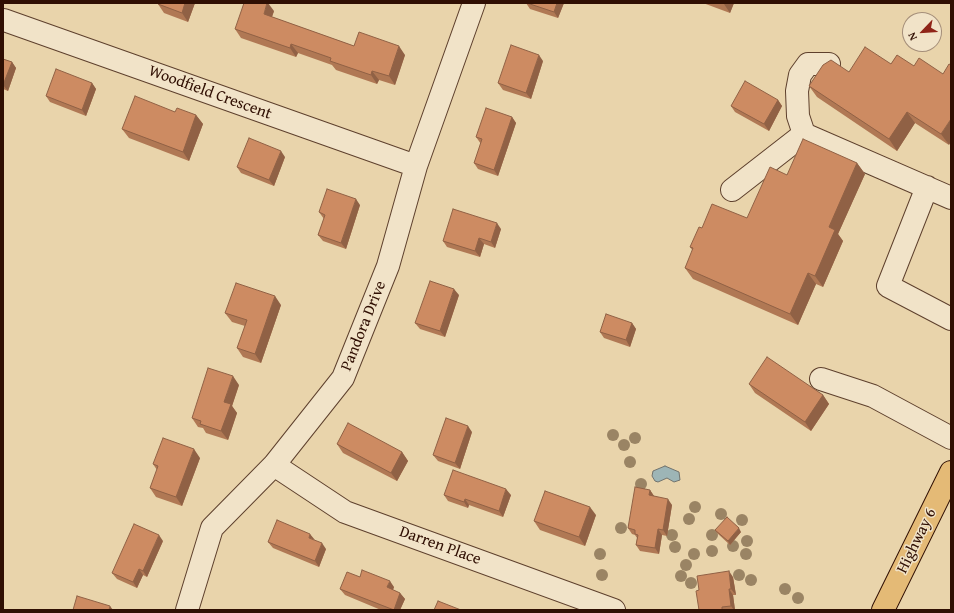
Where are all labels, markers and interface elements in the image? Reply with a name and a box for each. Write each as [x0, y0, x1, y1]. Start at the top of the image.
north arrow [902, 12, 942, 52]
text: N [903, 30, 921, 43]
street label: Woodfield Crescent [146, 62, 274, 124]
street label: Pandora Drive [337, 278, 391, 374]
street label: Highway 6 [893, 505, 941, 577]
street label: Darren Place [397, 522, 483, 570]

